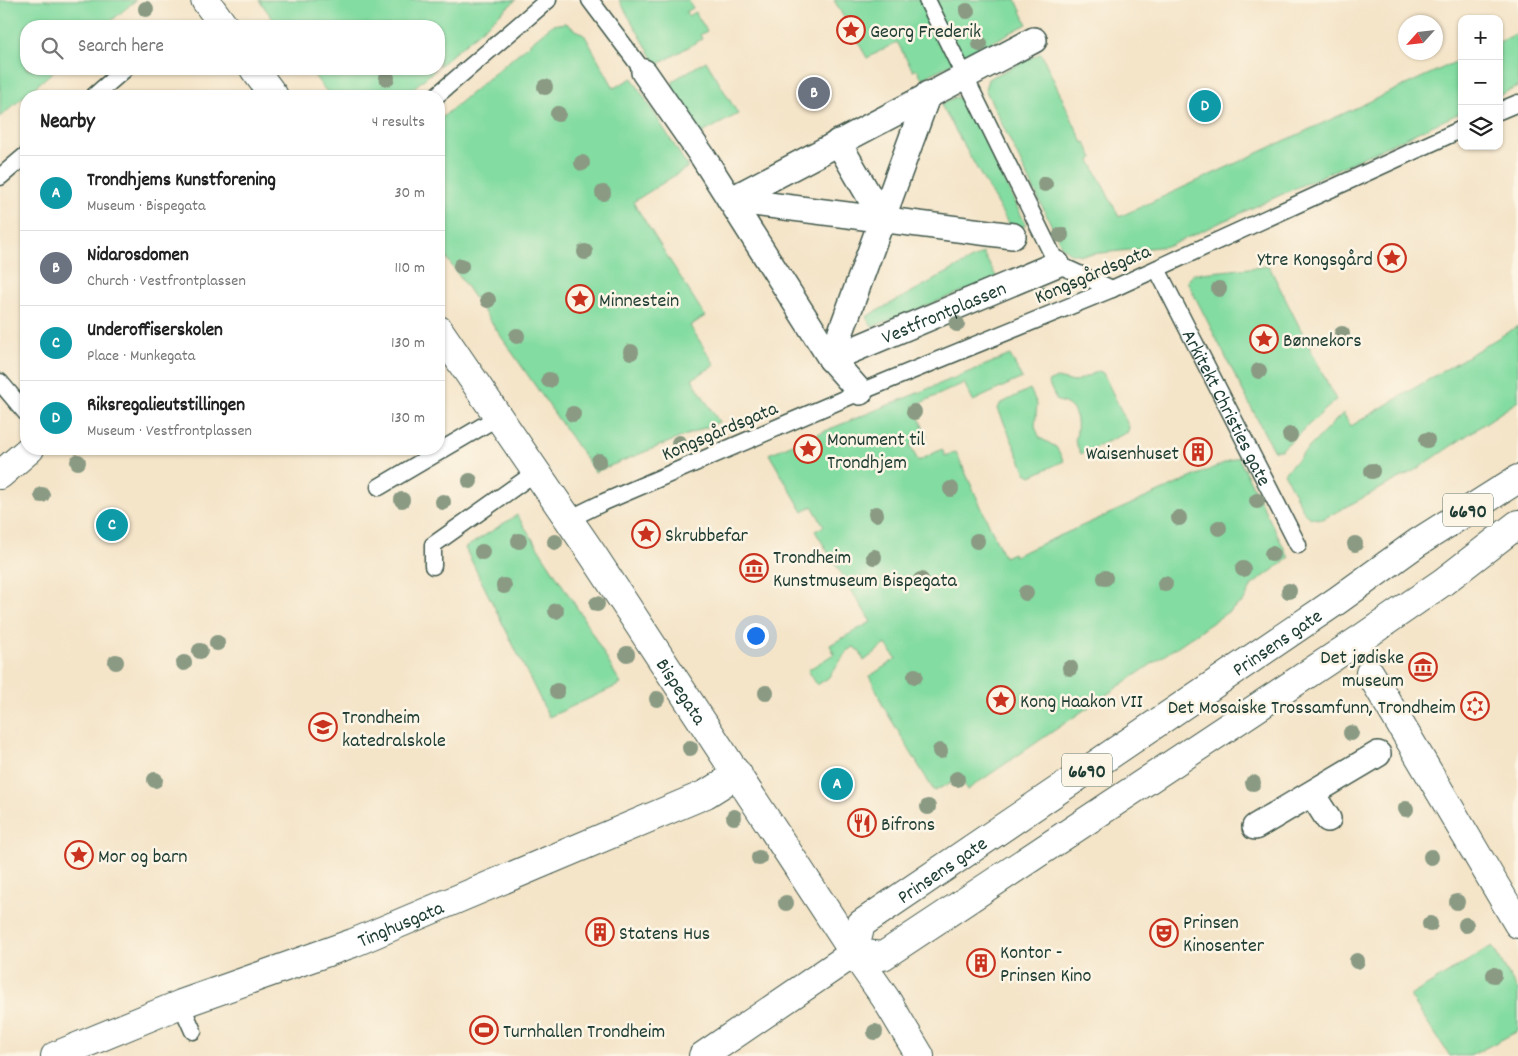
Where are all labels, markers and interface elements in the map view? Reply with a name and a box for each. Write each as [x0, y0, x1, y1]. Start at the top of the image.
place icon: Georg Frederik [836, 15, 866, 45]
north arrow [1398, 15, 1443, 60]
map controls [1458, 15, 1503, 150]
button: + [1458, 15, 1503, 60]
place label: Georg Frederik [870, 19, 981, 47]
search box [20, 20, 445, 75]
icon: search [38, 34, 66, 62]
text: Search here [78, 34, 164, 61]
button: − [1458, 60, 1503, 105]
pin: B [798, 74, 830, 112]
pin: D [1189, 87, 1221, 125]
button: layers [1458, 105, 1503, 150]
text: Nearby [40, 108, 95, 138]
text: 4 results [372, 111, 425, 134]
text: Trondhjems Kunstforening [87, 168, 276, 195]
text: A [52, 182, 60, 205]
text: 30 m [395, 182, 425, 205]
text: Museum · Bispegata [87, 195, 206, 218]
street label: Kongsgårdsgata [1031, 239, 1156, 313]
text: Nidarosdomen [87, 243, 189, 270]
place icon: Ytre Kongsgård [1377, 243, 1407, 273]
place label: Ytre Kongsgård [1257, 247, 1373, 275]
text: B [52, 257, 60, 280]
text: 110 m [395, 257, 425, 280]
text: Church · Vestfrontplassen [87, 270, 246, 293]
street label: Vestfrontplassen [878, 276, 1011, 353]
place icon: Minnestein [565, 284, 595, 314]
place label: Minnestein [599, 288, 679, 316]
text: Underoffiserskolen [87, 318, 223, 345]
place icon: Bønnekors [1249, 324, 1279, 354]
street label: Arkitekt Christies gate [1173, 325, 1277, 492]
place label: Bønnekors [1283, 328, 1362, 356]
text: C [52, 332, 60, 355]
text: 130 m [391, 332, 425, 355]
text: Place · Munkegata [87, 345, 195, 368]
text: Riksregalieutstillingen [87, 393, 245, 420]
street label: Kongsgårdsgata [658, 396, 783, 470]
text: D [52, 407, 60, 430]
text: 130 m [391, 407, 425, 430]
text: Museum · Vestfrontplassen [87, 420, 252, 443]
place label: Monument til Trondhjem [827, 427, 925, 478]
place icon: Monument til Trondhjem [793, 434, 823, 464]
building icon: Waisenhuset [1183, 437, 1213, 467]
place label: Waisenhuset [1086, 441, 1179, 469]
road number: 6690 [1443, 494, 1493, 526]
pin: C [96, 506, 128, 544]
place icon: Skrubbefar [631, 519, 661, 549]
place label: Skrubbefar [665, 523, 749, 551]
place label: Trondheim Kunstmuseum Bispegata [773, 545, 958, 596]
museum icon: Trondheim Kunstmuseum Bispegata [739, 553, 769, 583]
street label: Prinsens gate [1228, 603, 1329, 685]
your location [743, 623, 769, 649]
place label: Det jødiske museum [1320, 645, 1404, 696]
museum icon: Det jødiske museum [1408, 652, 1438, 682]
street label: Bispegata [647, 654, 712, 732]
place icon: Kong Haakon VII [986, 685, 1016, 715]
place label: Kong Haakon VII [1020, 689, 1143, 717]
synagogue icon: Det Mosaiske Trossamfunn, Trondheim [1460, 691, 1490, 721]
place label: Det Mosaiske Trossamfunn, Trondheim [1168, 695, 1456, 723]
place label: Trondheim katedralskole [342, 705, 446, 756]
school or university icon: Trondheim katedralskole [308, 712, 338, 742]
road number: 6690 [1062, 754, 1112, 786]
pin: A [821, 765, 853, 803]
restaurant icon: Bifrons [847, 808, 877, 838]
place label: Bifrons [881, 812, 935, 840]
street label: Prinsens gate [893, 831, 994, 912]
place icon: Mor og barn [64, 840, 94, 870]
place label: Mor og barn [98, 844, 188, 872]
street label: Tinghusgata [354, 895, 449, 956]
place label: Prinsen Kinosenter [1183, 910, 1265, 961]
building icon: Statens Hus [585, 917, 615, 947]
theatre icon: Prinsen Kinosenter [1149, 918, 1179, 948]
place label: Statens Hus [619, 921, 710, 949]
place label: Kontor - Prinsen Kino [1000, 940, 1092, 991]
building icon: Kontor - Prinsen Kino [966, 948, 996, 978]
sports icon: Turnhallen Trondheim [469, 1015, 499, 1045]
place label: Turnhallen Trondheim [503, 1019, 665, 1047]

